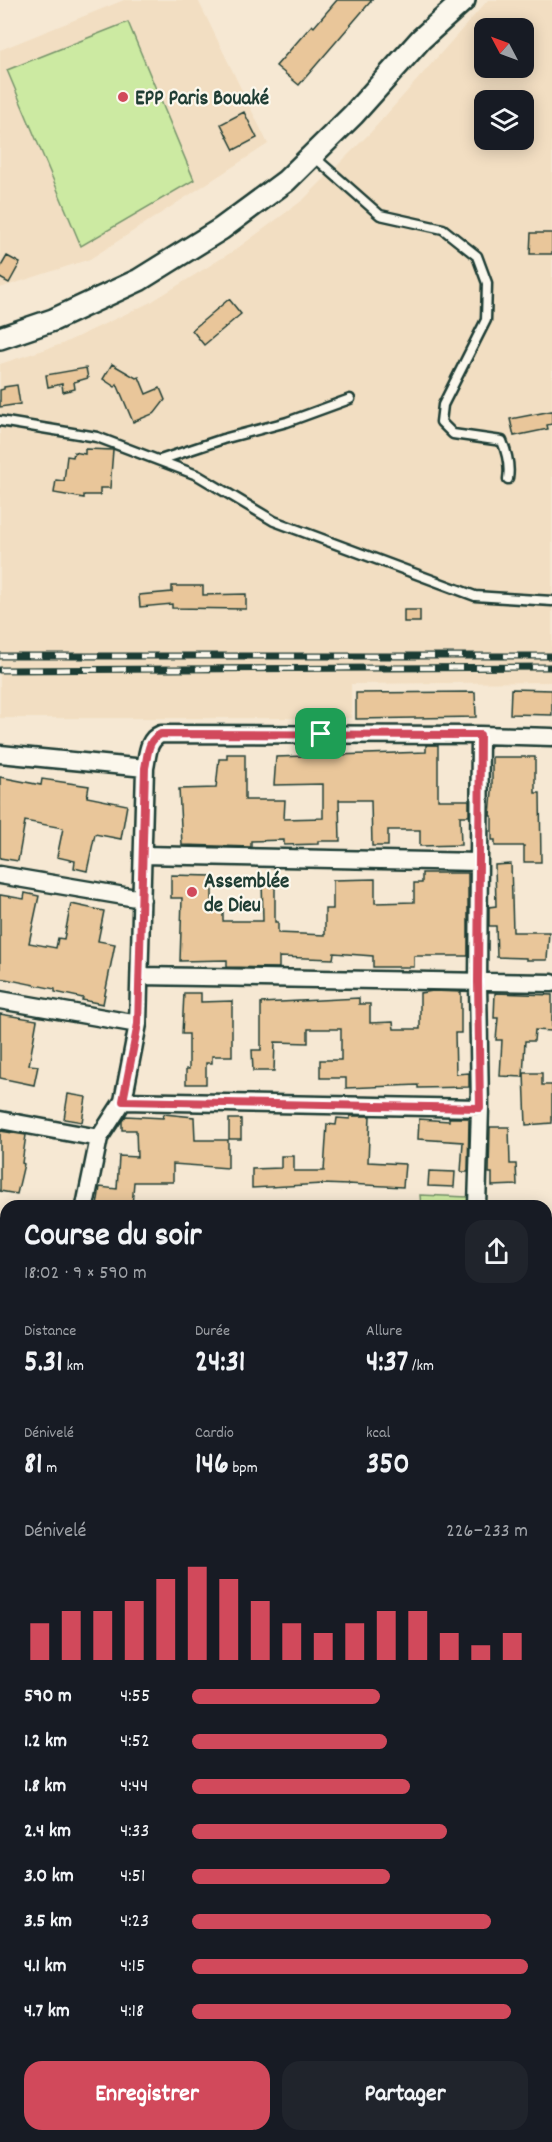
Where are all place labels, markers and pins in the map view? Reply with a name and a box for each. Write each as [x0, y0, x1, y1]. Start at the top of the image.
place label: EPP Paris Bouaké [135, 85, 269, 115]
marker: EPP Paris Bouaké [116, 90, 130, 104]
pin [295, 708, 346, 759]
place label: Assemblée de Dieu [204, 868, 289, 922]
marker: Assemblée de Dieu [185, 885, 199, 899]

